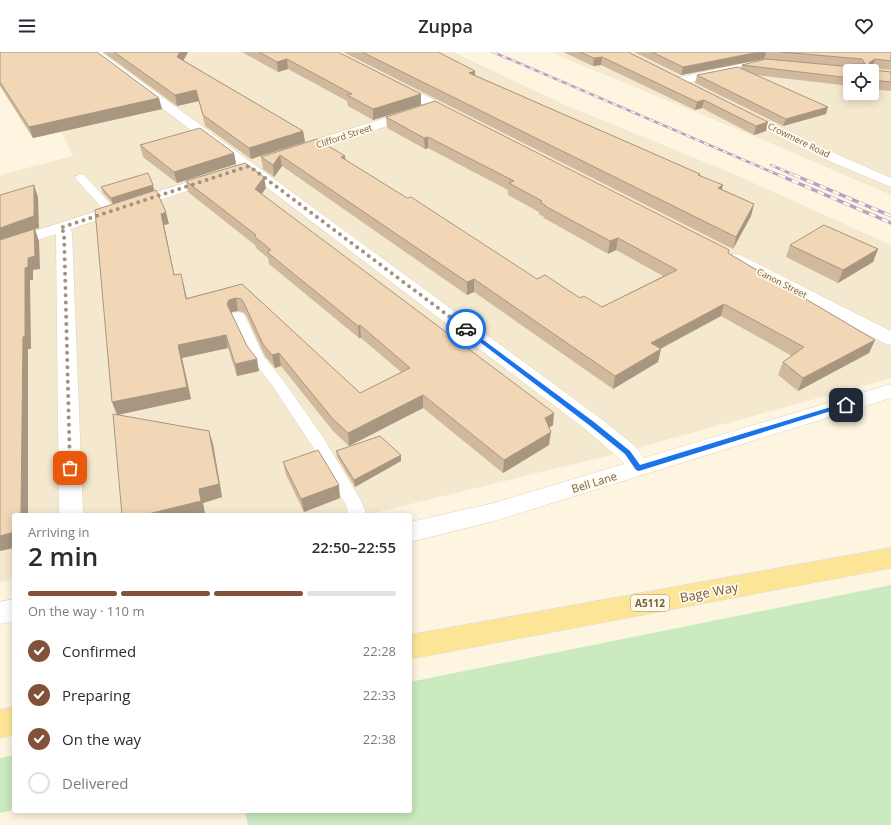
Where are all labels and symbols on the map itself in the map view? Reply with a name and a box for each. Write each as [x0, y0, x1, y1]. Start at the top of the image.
street label: Crowmere Road [766, 119, 832, 161]
street label: Clifford Street [314, 121, 374, 151]
street label: Canon Street [755, 265, 809, 301]
courier [446, 309, 486, 349]
pin [829, 388, 863, 422]
pin [53, 451, 87, 485]
street label: Bell Lane [570, 468, 618, 496]
street label: Bage Way [678, 577, 740, 606]
road number: A5112 [631, 595, 669, 611]

